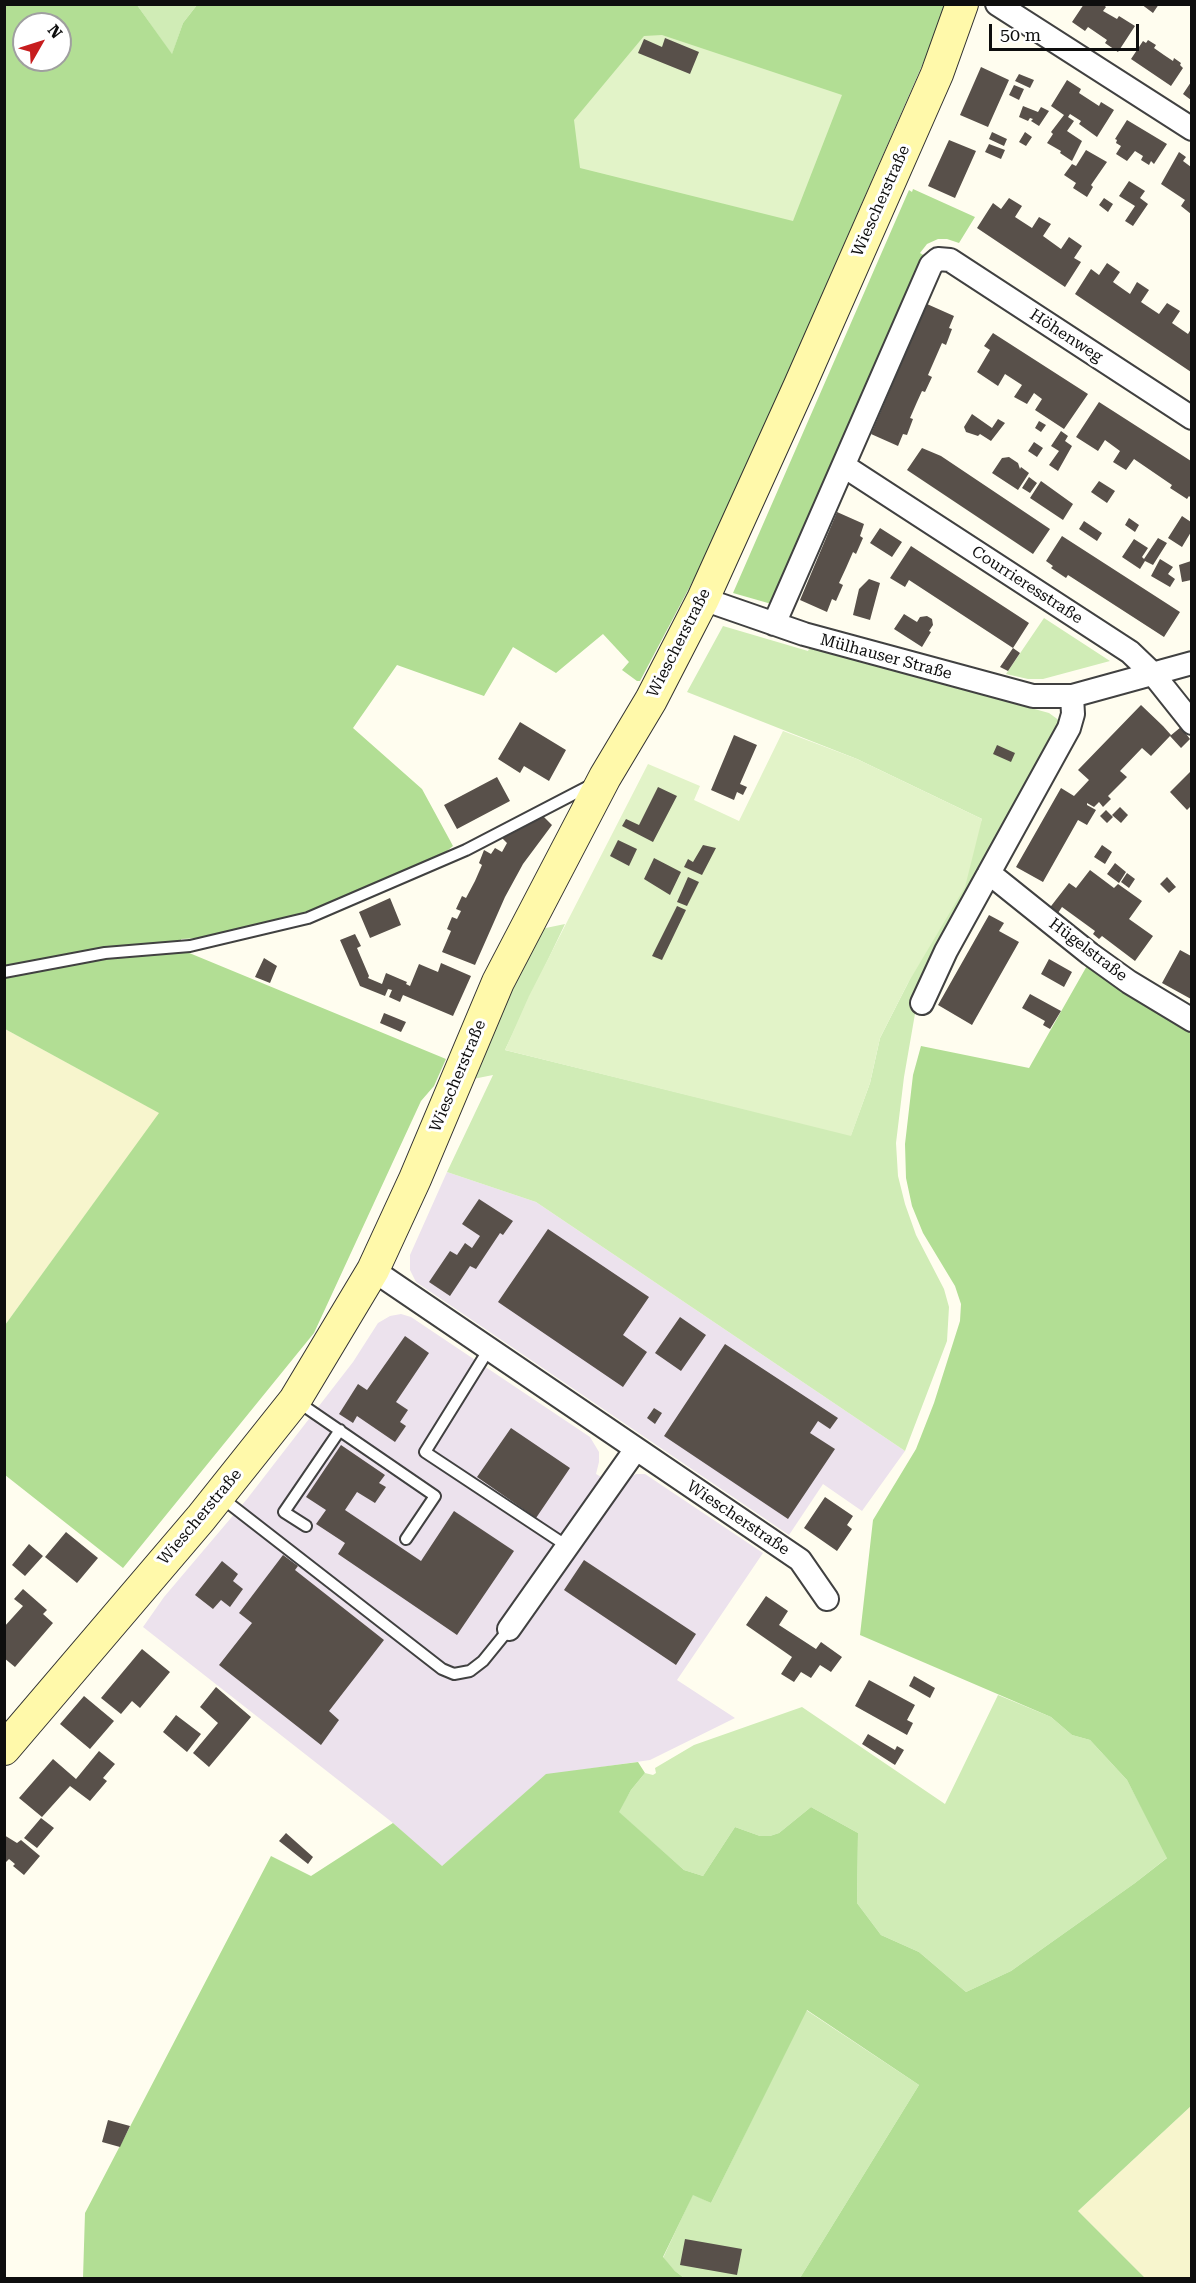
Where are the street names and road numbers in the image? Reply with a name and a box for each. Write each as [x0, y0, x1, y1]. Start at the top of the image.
street label: Wiescherstraße [848, 142, 914, 260]
street label: Höhenweg [1026, 305, 1106, 367]
street label: Courrieresstraße [968, 542, 1086, 628]
street label: Wiescherstraße [643, 585, 715, 701]
street label: Mülhauser Straße [818, 630, 954, 684]
street label: Hügelstraße [1045, 914, 1131, 986]
street label: Wiescherstraße [426, 1017, 490, 1135]
street label: Wiescherstraße [154, 1465, 246, 1569]
street label: Wiescherstraße [683, 1477, 793, 1559]

